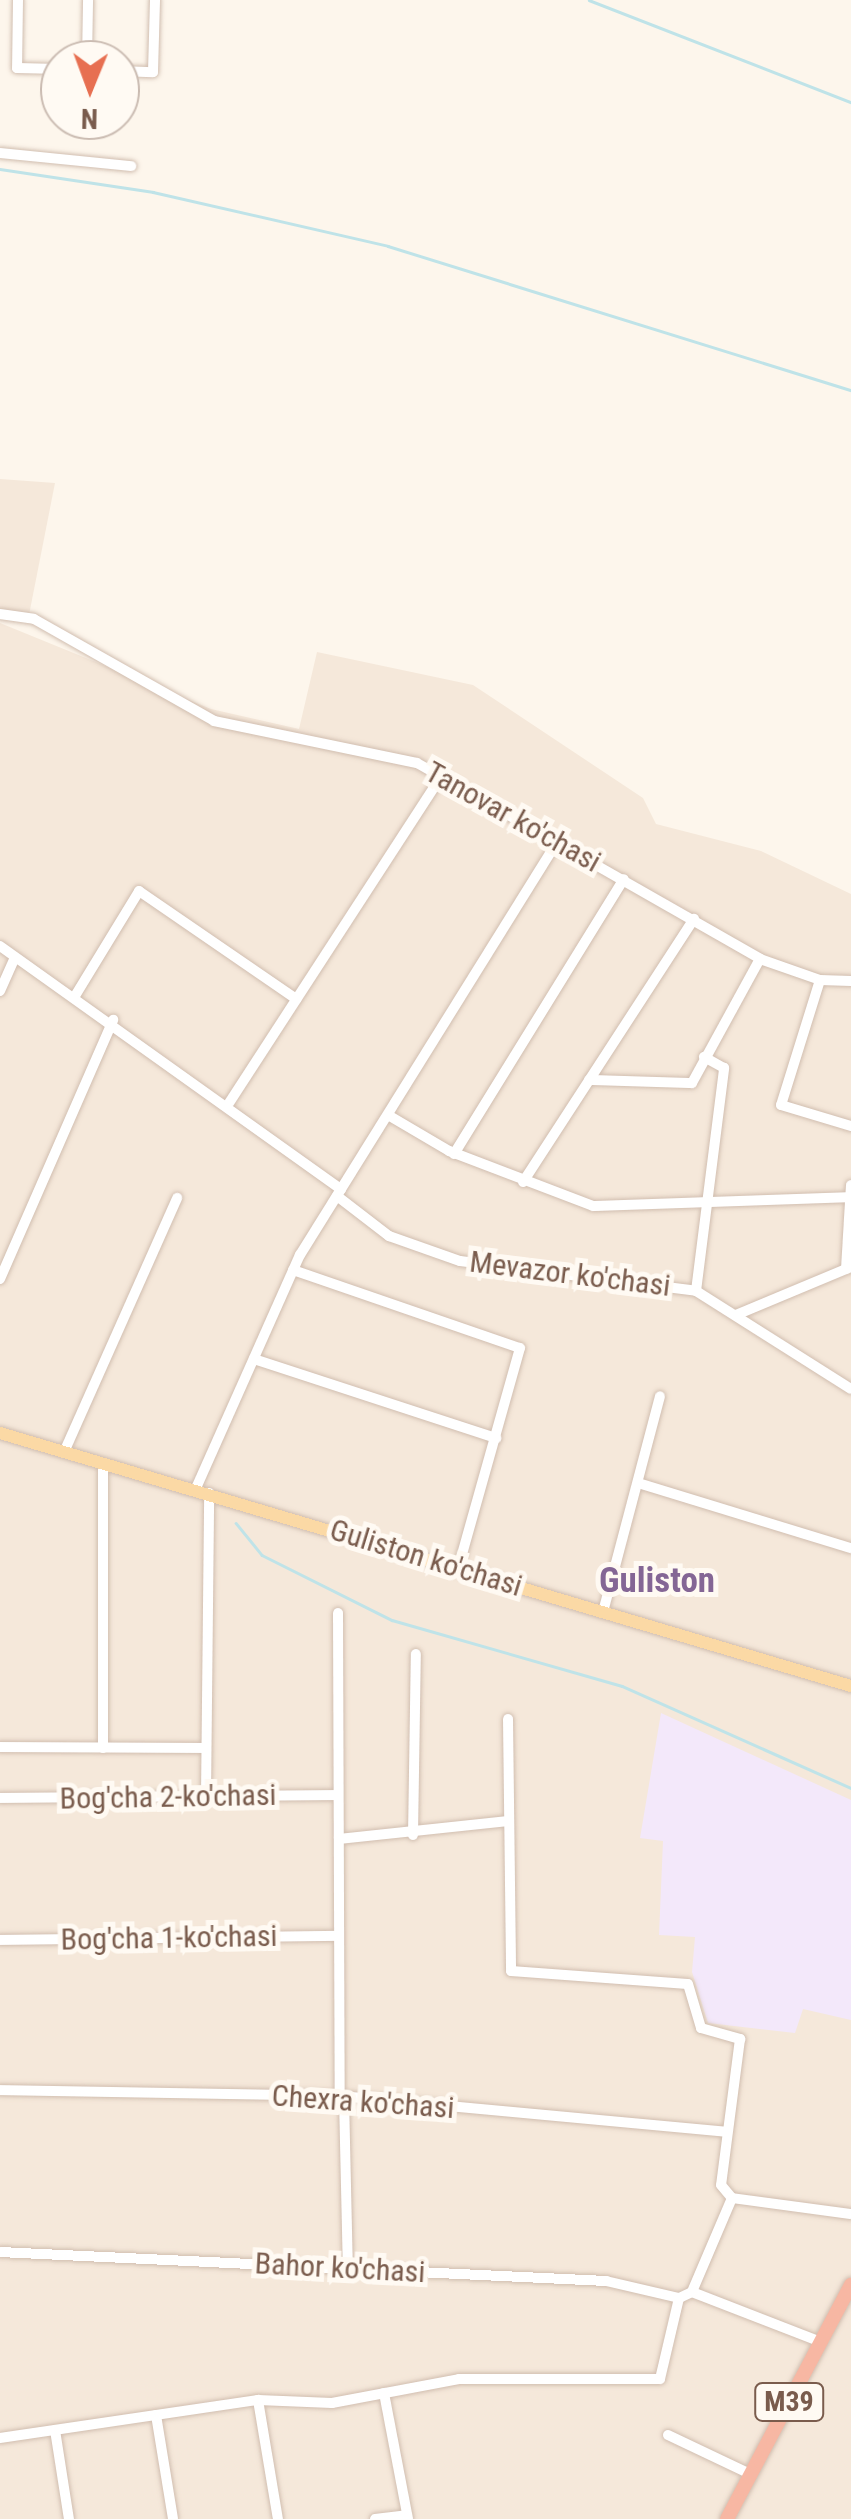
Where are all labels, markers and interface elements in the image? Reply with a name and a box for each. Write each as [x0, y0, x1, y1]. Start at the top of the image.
north arrow [40, 40, 140, 140]
text: N [81, 102, 98, 135]
street label: Tanovar ko'chasi [419, 754, 607, 880]
street label: Mevazor ko'chasi [468, 1244, 672, 1304]
street label: Guliston ko'chasi [326, 1512, 526, 1604]
district label: Guliston [599, 1560, 715, 1602]
street label: Bog'cha 2-ko'chasi [59, 1777, 277, 1817]
street label: Bog'cha 1-ko'chasi [60, 1918, 278, 1958]
street label: Chexra ko'chasi [271, 2078, 455, 2126]
street label: Bahor ko'chasi [254, 2246, 426, 2290]
road number: M39 [754, 2379, 824, 2425]

